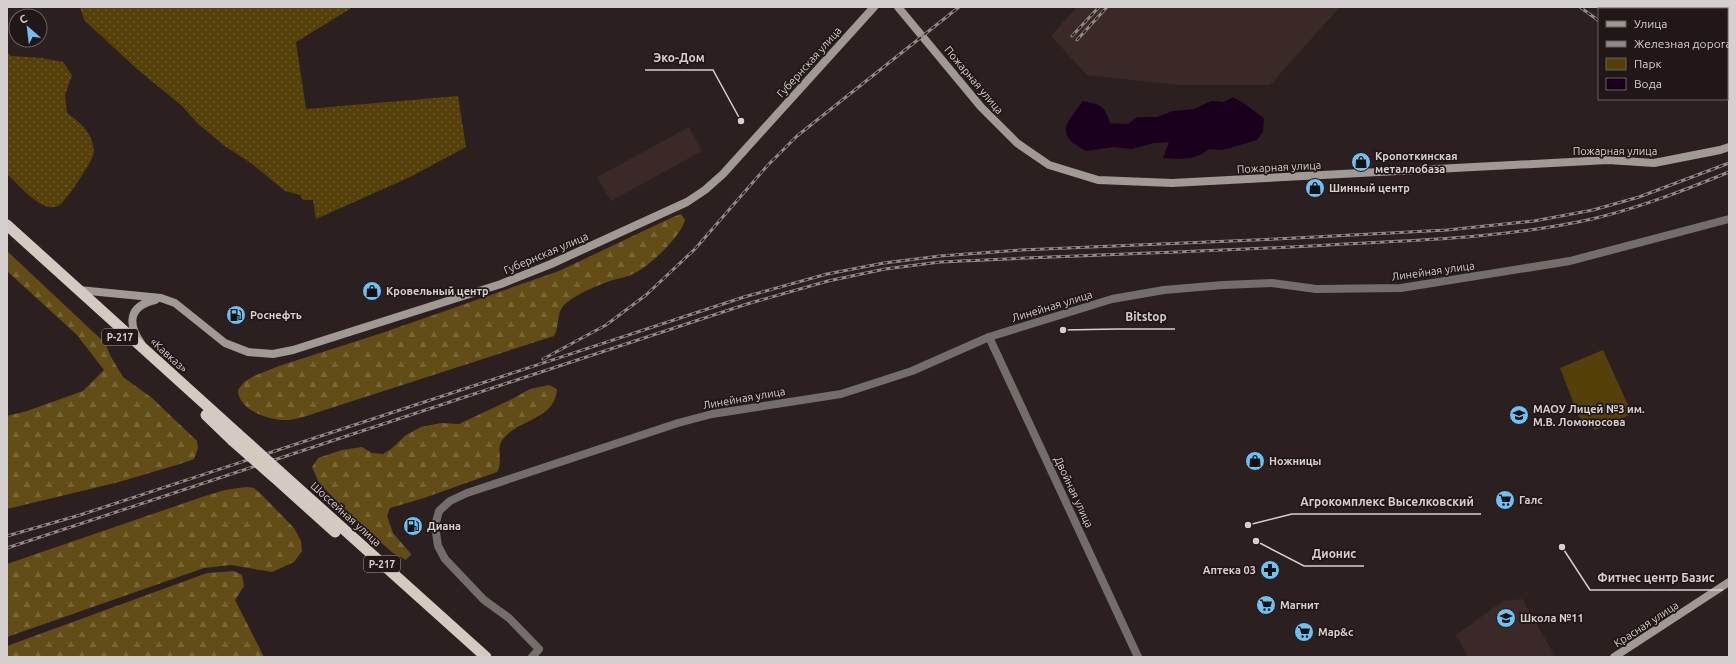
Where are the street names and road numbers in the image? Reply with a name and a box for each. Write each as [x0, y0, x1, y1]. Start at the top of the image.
street label: Губернская улица [774, 24, 844, 100]
street label: Пожарная улица [942, 44, 1006, 116]
street label: Пожарная улица [1573, 145, 1657, 157]
street label: Пожарная улица [1236, 159, 1322, 175]
street label: Губернская улица [502, 230, 590, 276]
street label: Линейная улица [1391, 259, 1475, 283]
street label: Линейная улица [1010, 288, 1094, 324]
road number: Р-217 [102, 329, 138, 345]
street label: «Кавказ» [148, 335, 190, 375]
street label: Линейная улица [702, 385, 786, 411]
street label: Двойная улица [1052, 454, 1096, 530]
street label: Шоссейная улица [308, 479, 384, 549]
road number: Р-217 [364, 556, 400, 572]
street label: Красная улица [1611, 599, 1681, 649]

